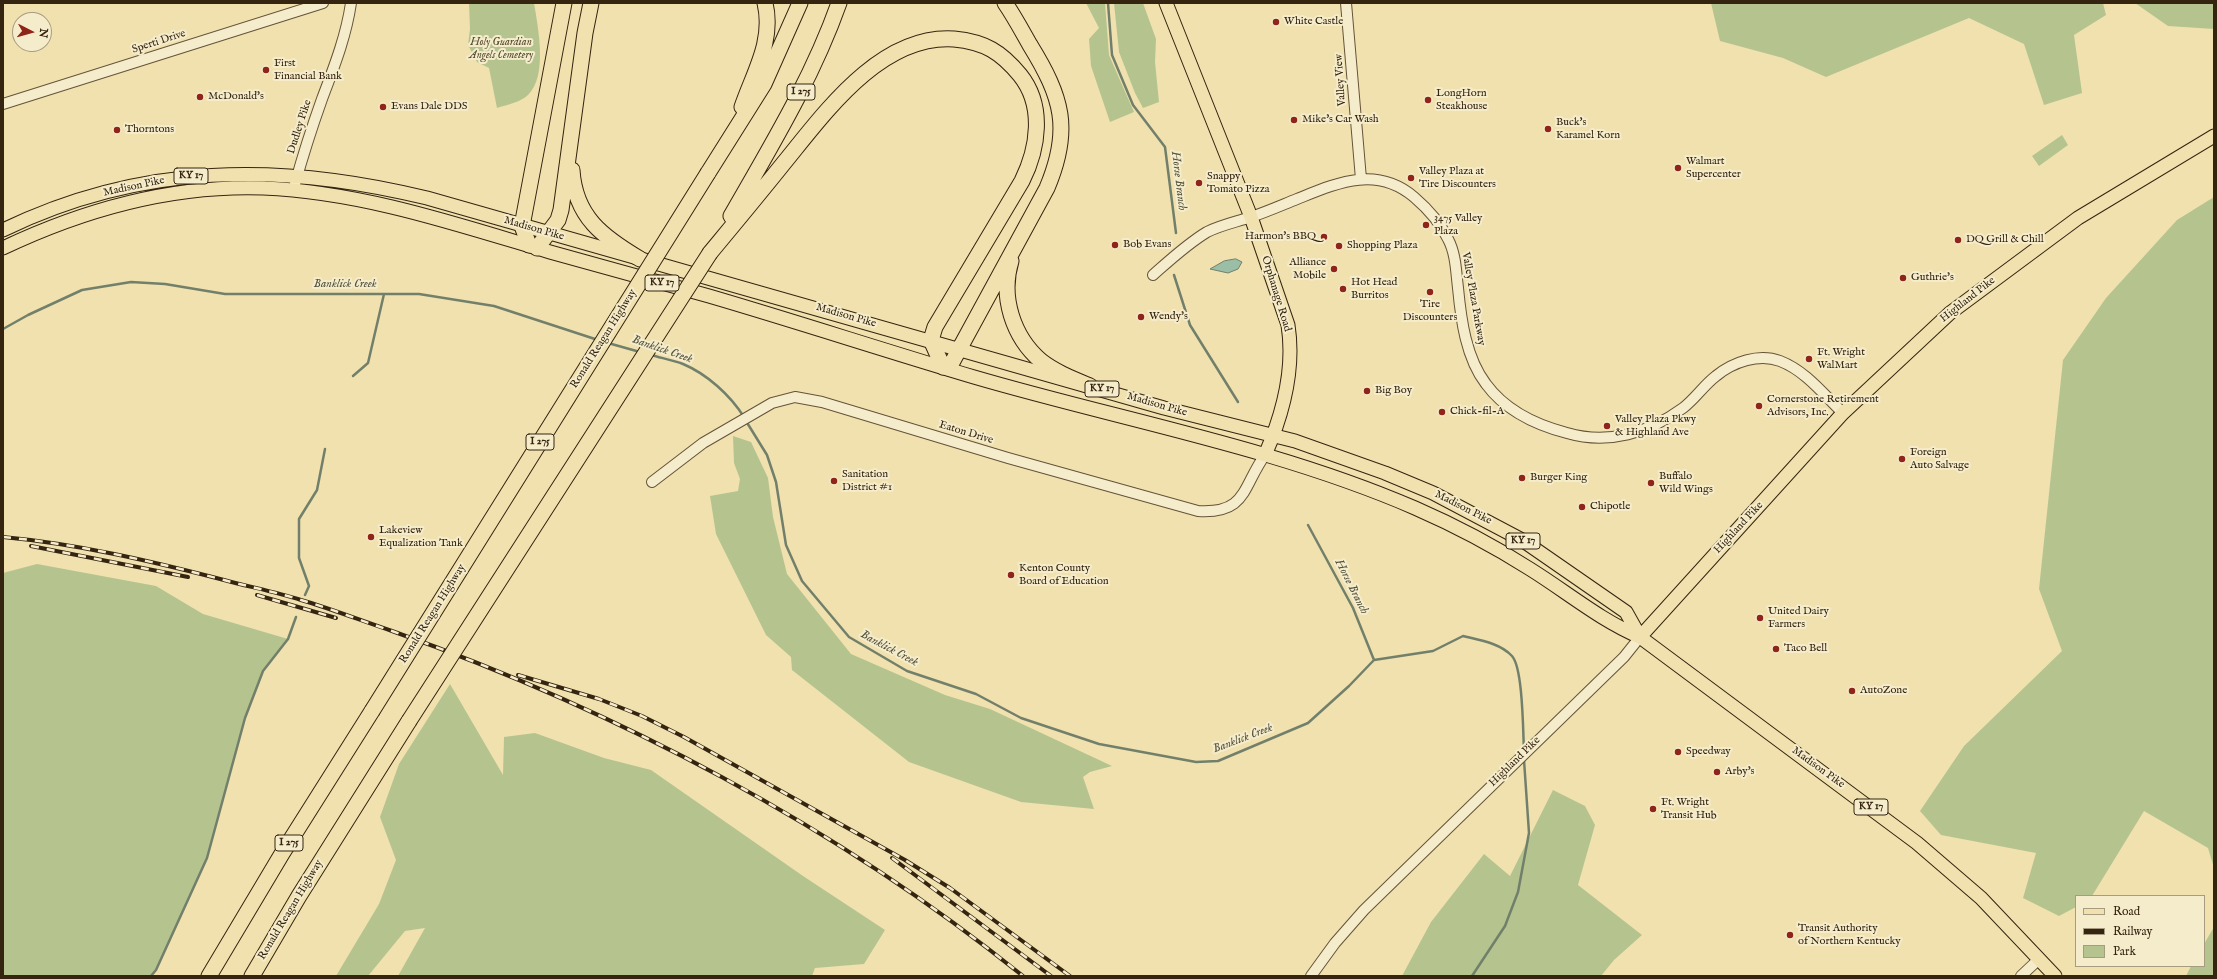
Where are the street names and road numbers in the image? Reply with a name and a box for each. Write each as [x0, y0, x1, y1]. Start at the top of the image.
street label: Sperti Drive [131, 27, 187, 57]
street label: Valley View [1333, 53, 1349, 107]
road number: I 275 [787, 84, 815, 100]
street label: Dudley Pike [285, 98, 315, 156]
road number: KY 17 [174, 168, 208, 184]
street label: Madison Pike [102, 174, 166, 200]
street label: Madison Pike [502, 214, 566, 244]
street label: Valley Plaza Parkway [1458, 251, 1488, 347]
street label: Orphanage Road [1258, 255, 1294, 333]
street label: Highland Pike [1938, 274, 1998, 326]
road number: KY 17 [645, 275, 679, 291]
street label: Ronald Reagan Highway [568, 287, 640, 391]
street label: Madison Pike [814, 301, 878, 331]
road number: KY 17 [1085, 381, 1119, 397]
street label: Madison Pike [1125, 390, 1189, 420]
street label: Eaton Drive [937, 419, 995, 447]
road number: I 275 [526, 434, 554, 450]
street label: Madison Pike [1432, 488, 1494, 528]
street label: Highland Pike [1712, 499, 1766, 557]
road number: KY 17 [1506, 533, 1540, 549]
street label: Ronald Reagan Highway [397, 562, 469, 666]
street label: Highland Pike [1487, 734, 1543, 790]
street label: Madison Pike [1789, 744, 1847, 792]
road number: KY 17 [1854, 799, 1888, 815]
road number: I 275 [275, 835, 303, 851]
street label: Ronald Reagan Highway [256, 858, 326, 962]

